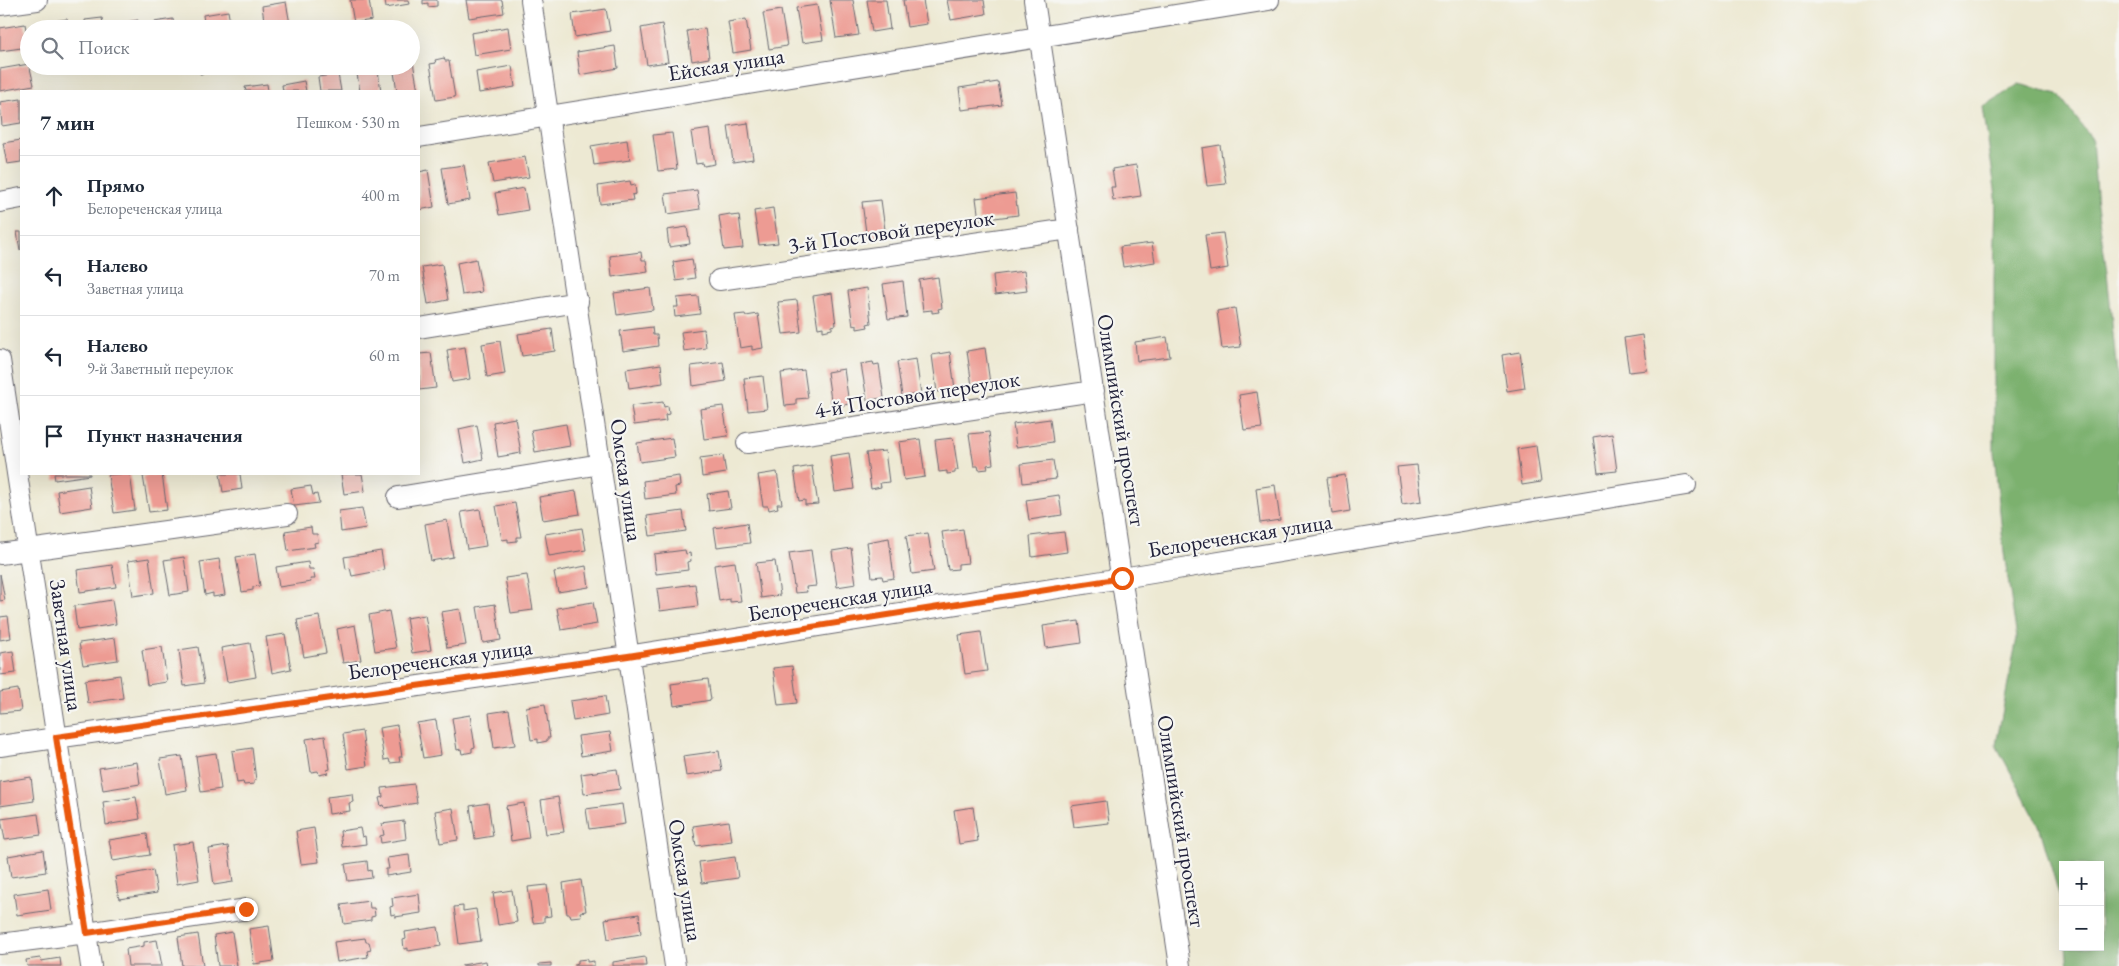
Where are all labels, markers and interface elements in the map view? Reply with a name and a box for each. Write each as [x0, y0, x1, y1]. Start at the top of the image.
search box [20, 20, 420, 75]
icon: search [38, 34, 66, 62]
text: Поиск [78, 35, 130, 60]
street label: Ейская улица [666, 41, 786, 88]
text: 7 мин [40, 109, 95, 136]
text: Пешком · 530 m [296, 112, 400, 133]
text: Прямо [87, 173, 145, 198]
icon: ahead [40, 182, 68, 210]
text: 400 m [361, 185, 400, 206]
text: Белореченская улица [87, 198, 222, 219]
street label: 3-й Постовой переулок [786, 203, 996, 260]
text: Налево [87, 253, 148, 278]
icon: left [40, 262, 68, 290]
text: 70 m [369, 265, 400, 286]
text: Заветная улица [87, 278, 184, 299]
street label: Олимпийский проспект [1090, 312, 1153, 528]
text: Налево [87, 333, 148, 358]
icon: left [40, 342, 68, 370]
text: 60 m [369, 345, 400, 366]
text: 9-й Заветный переулок [87, 358, 233, 379]
street label: 4-й Постовой переулок [812, 364, 1022, 425]
street label: Омская улица [604, 417, 650, 544]
icon: arrive [40, 422, 68, 450]
text: Пункт назначения [87, 423, 243, 448]
street label: Белореченская улица [1146, 507, 1334, 564]
route start [1111, 567, 1134, 590]
street label: Белореченская улица [746, 571, 934, 628]
street label: Заветная улица [43, 577, 90, 713]
street label: Белореченская улица [346, 632, 534, 687]
street label: Олимпийский проспект [1150, 713, 1213, 929]
street label: Омская улица [662, 817, 710, 944]
map controls [2059, 861, 2104, 951]
button: + [2059, 861, 2104, 906]
route end [235, 898, 258, 921]
button: − [2059, 906, 2104, 951]

